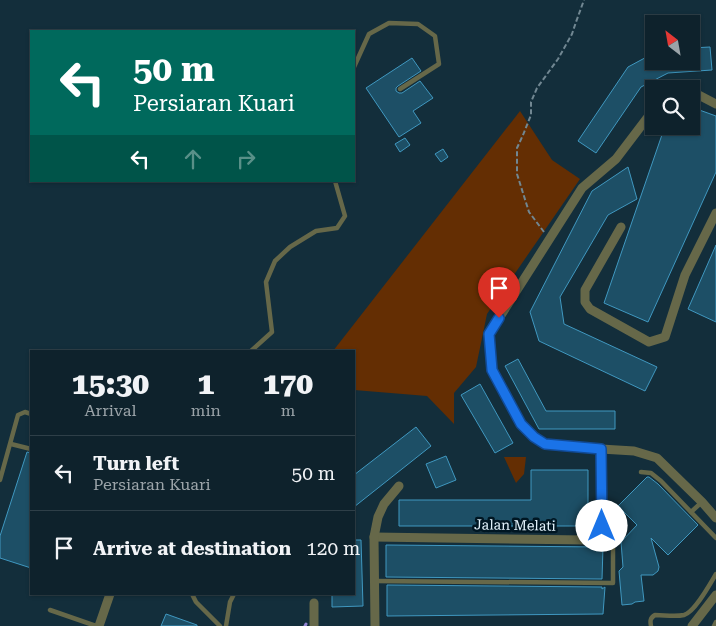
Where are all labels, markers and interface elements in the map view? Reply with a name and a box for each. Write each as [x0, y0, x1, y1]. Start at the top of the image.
north arrow [645, 15, 700, 70]
map controls [645, 15, 700, 135]
text: 50 m [133, 49, 215, 90]
icon: left [50, 50, 115, 115]
button: search [645, 80, 700, 135]
text: Persiaran Kuari [133, 91, 295, 116]
icon: left [126, 145, 154, 173]
icon: ahead [179, 145, 207, 173]
icon: right [232, 145, 260, 173]
pin [478, 267, 520, 318]
icon: arrive [485, 274, 513, 302]
text: 15:30 [72, 366, 149, 401]
text: 1 [197, 366, 214, 401]
text: 170 [263, 366, 313, 401]
text: Arrival [84, 401, 136, 420]
text: min [191, 401, 221, 420]
text: m [281, 401, 295, 420]
text: Turn left [93, 452, 179, 475]
icon: left [50, 459, 78, 487]
text: 50 m [292, 462, 335, 485]
text: Persiaran Kuari [93, 475, 211, 494]
position arrow [575, 499, 627, 551]
street label: Jalan Melati [474, 516, 557, 534]
icon: arrive [50, 534, 78, 562]
text: Arrive at destination [93, 537, 291, 560]
text: 120 m [306, 537, 360, 560]

